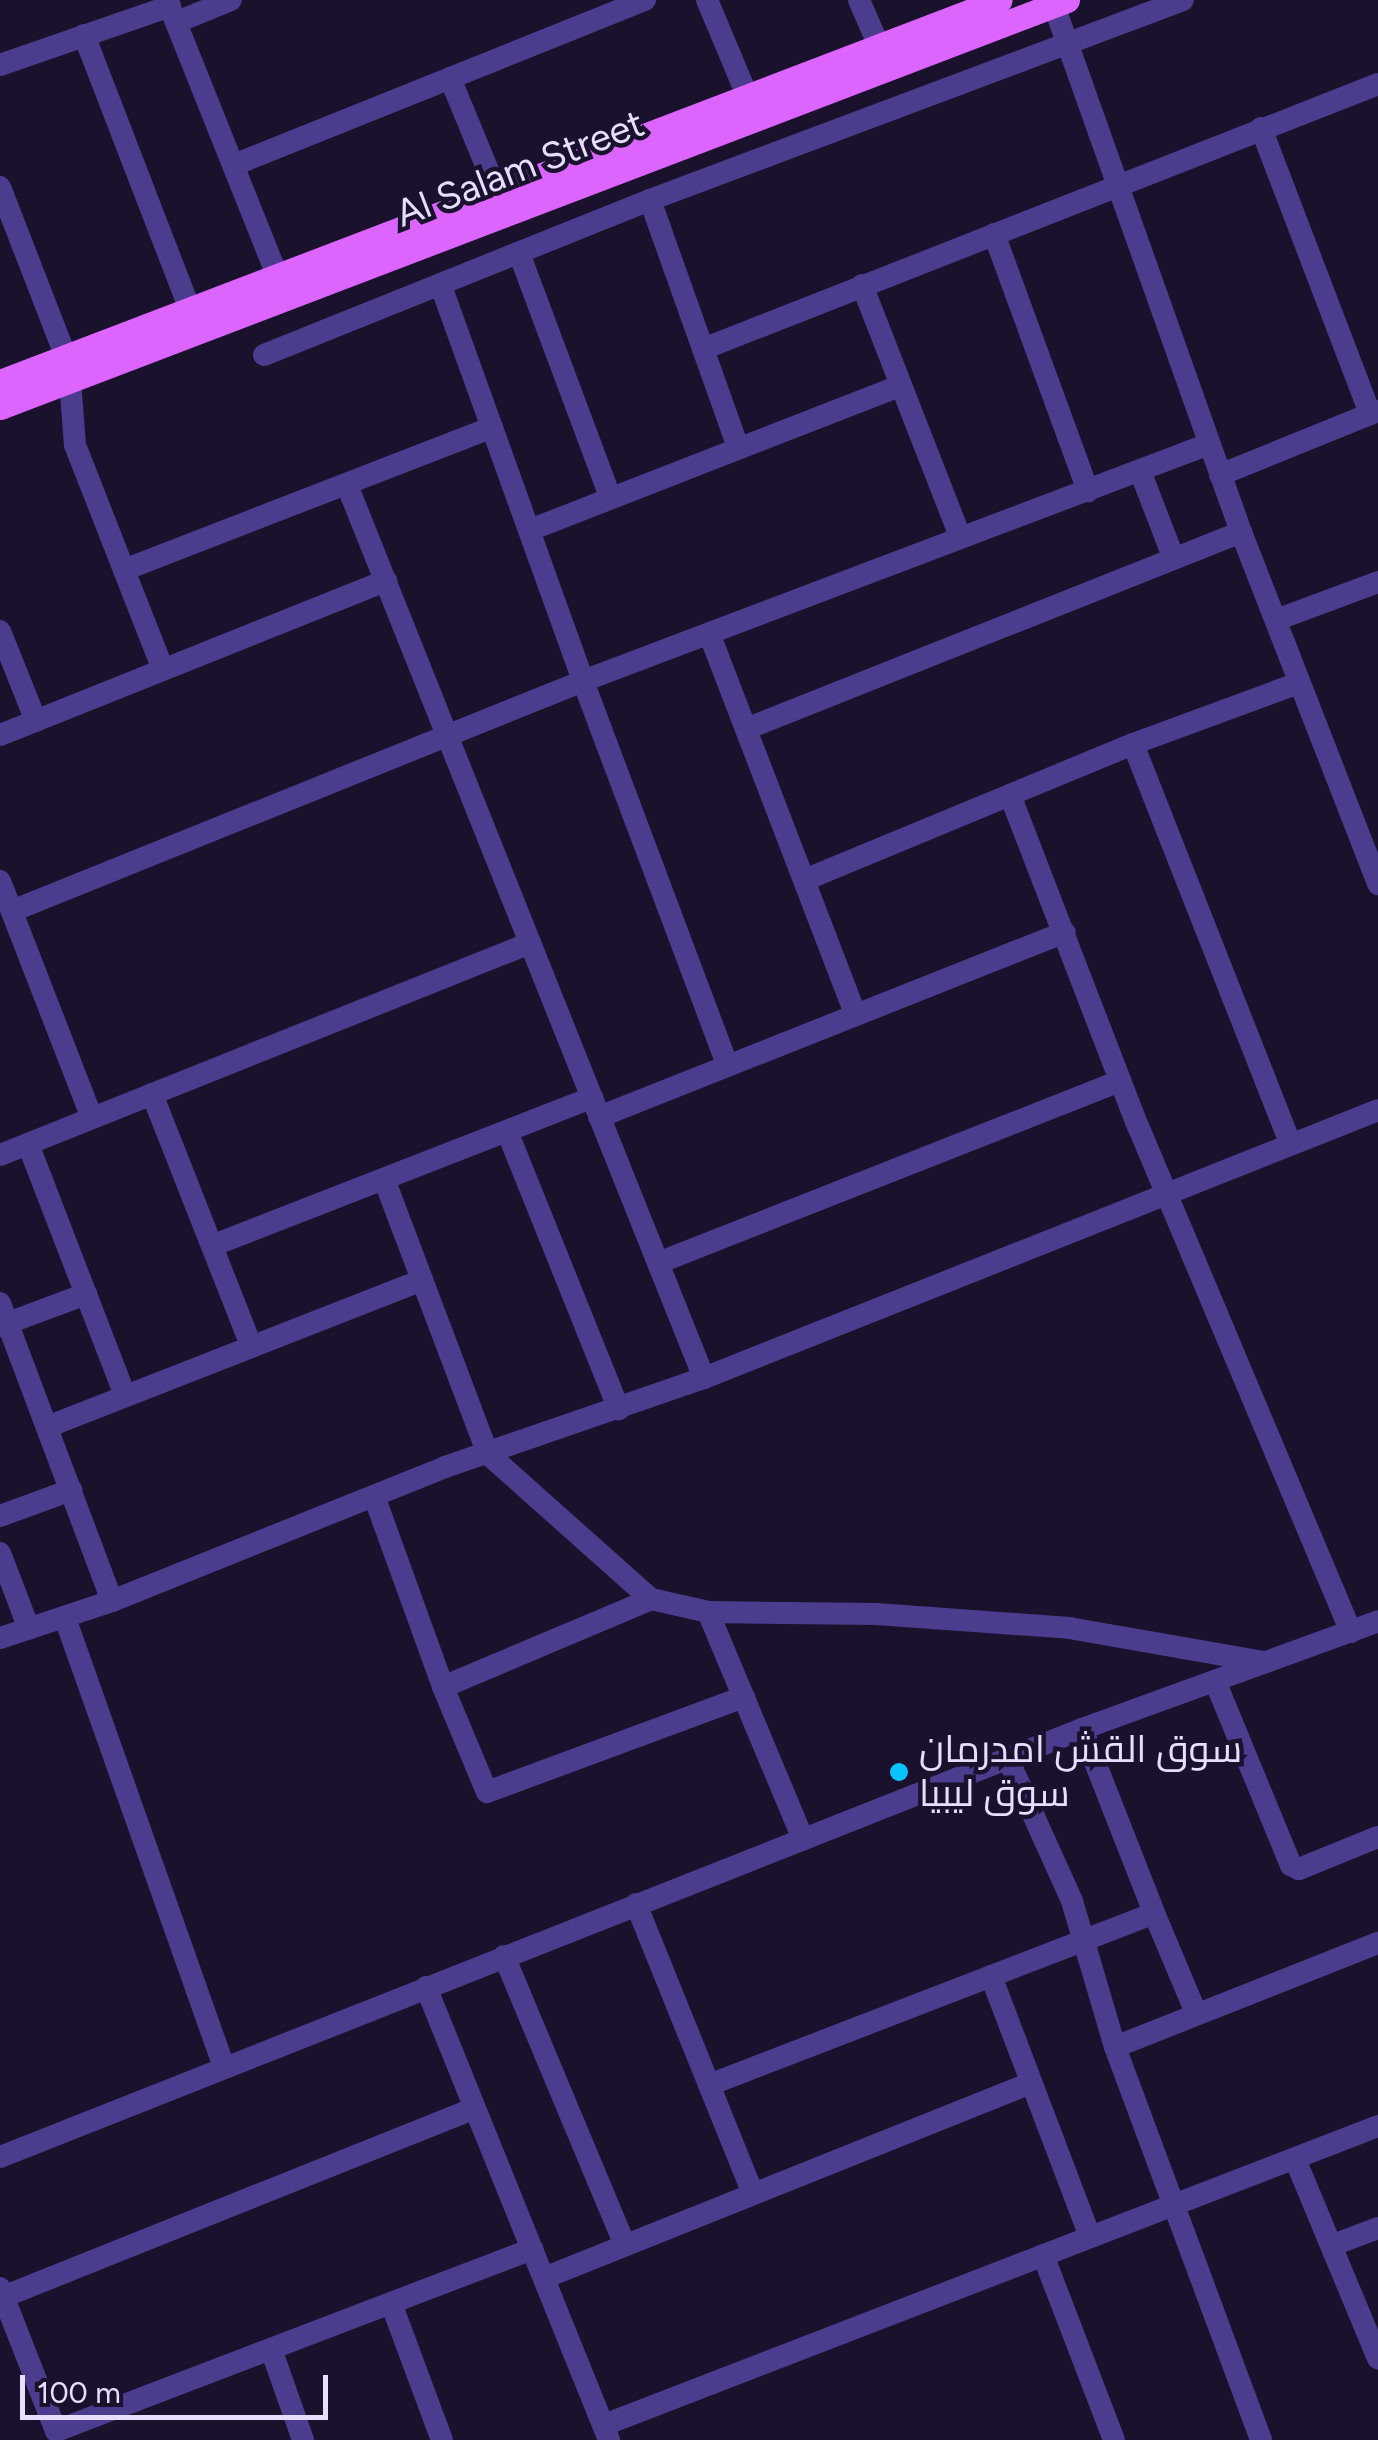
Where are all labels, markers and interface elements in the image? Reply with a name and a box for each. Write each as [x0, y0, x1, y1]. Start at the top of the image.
street label: Al Salam Street [390, 101, 650, 237]
place label: سوق القش امدرمان سوق ليبيا [919, 1727, 1242, 1816]
marker: سوق القش امدرمان سوق ليبيا [888, 1761, 910, 1783]
scale bar [25, 2355, 332, 2417]
text: 100 m [37, 2374, 121, 2411]

